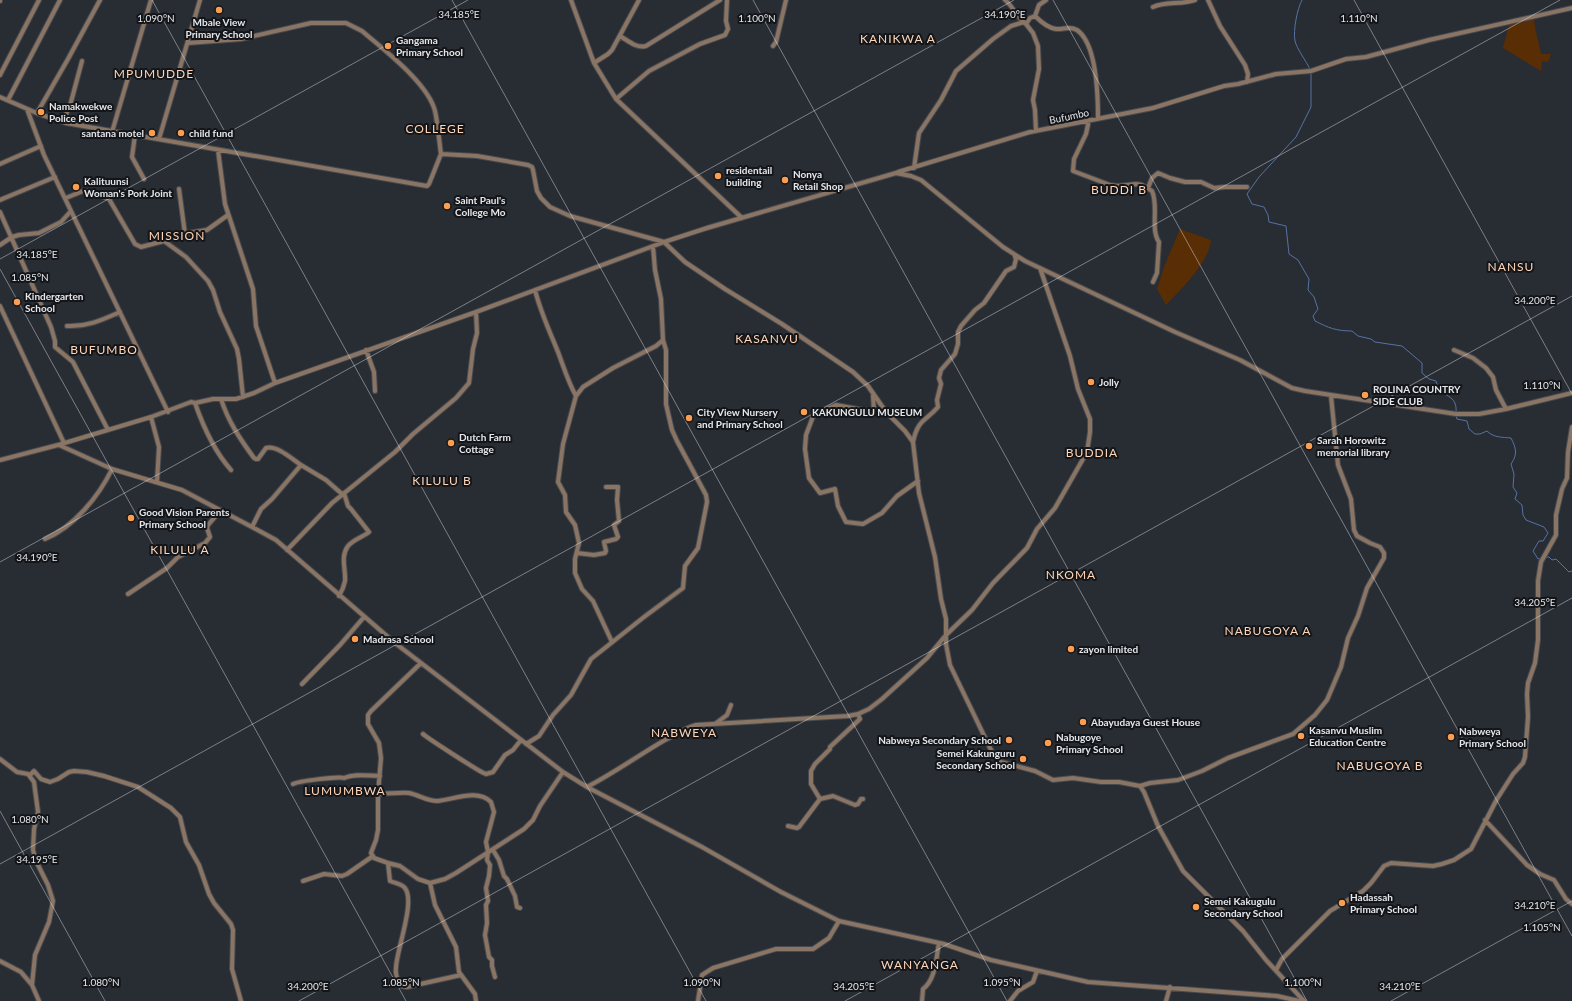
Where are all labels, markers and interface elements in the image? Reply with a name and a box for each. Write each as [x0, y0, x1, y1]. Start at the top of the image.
marker: Mbale View Primary School [214, 5, 224, 15]
text: 34.185°E [438, 8, 480, 20]
text: 34.190°E [984, 8, 1026, 20]
text: 1.090°N [137, 12, 175, 24]
text: 1.100°N [738, 12, 776, 24]
text: 1.110°N [1340, 12, 1378, 24]
place label: Mbale View Primary School [186, 16, 252, 40]
district label: KANIKWA A [860, 31, 936, 46]
place label: Gangama Primary School [396, 34, 463, 58]
marker: Gangama Primary School [383, 41, 393, 51]
district label: MPUMUDDE [114, 66, 194, 81]
place label: Namakwekwe Police Post [49, 100, 113, 124]
street label: Bufumbo [1048, 106, 1090, 126]
marker: Namakwekwe Police Post [36, 107, 46, 117]
district label: COLLEGE [405, 121, 465, 136]
place label: santana motel [81, 127, 144, 139]
place label: child fund [189, 127, 233, 139]
marker: santana motel [147, 128, 157, 138]
marker: child fund [176, 128, 186, 138]
place label: residentail building [726, 164, 772, 188]
place label: Nonya Retail Shop [793, 168, 843, 192]
marker: residentail building [713, 171, 723, 181]
place label: Kalituunsi Woman's Pork Joint [84, 175, 172, 199]
marker: Nonya Retail Shop [780, 175, 790, 185]
marker: Kalituunsi Woman's Pork Joint [71, 182, 81, 192]
district label: BUDDI B [1091, 182, 1147, 197]
place label: Saint Paul's College Mo [455, 194, 506, 218]
marker: Saint Paul's College Mo [442, 201, 452, 211]
district label: MISSION [149, 228, 205, 243]
text: 34.185°E [16, 248, 58, 260]
district label: NANSU [1488, 259, 1534, 274]
text: 1.085°N [11, 271, 49, 283]
place label: Kindergarten School [25, 290, 84, 314]
text: 34.200°E [1514, 294, 1556, 306]
marker: Kindergarten School [12, 297, 22, 307]
district label: KASANVU [735, 331, 799, 346]
district label: BUFUMBO [70, 342, 138, 357]
place label: Jolly [1099, 376, 1120, 388]
marker: Jolly [1086, 377, 1096, 387]
text: 1.110°N [1523, 379, 1561, 391]
place label: ROLINA COUNTRY SIDE CLUB [1373, 383, 1461, 407]
marker: ROLINA COUNTRY SIDE CLUB [1360, 390, 1370, 400]
place label: City View Nursery and Primary School [697, 406, 783, 430]
place label: KAKUNGULU MUSEUM [812, 406, 922, 418]
marker: KAKUNGULU MUSEUM [799, 407, 809, 417]
marker: City View Nursery and Primary School [684, 413, 694, 423]
place label: Dutch Farm Cottage [459, 431, 511, 455]
place label: Sarah Horowitz memorial library [1317, 434, 1390, 458]
marker: Dutch Farm Cottage [446, 438, 456, 448]
marker: Sarah Horowitz memorial library [1304, 441, 1314, 451]
district label: BUDDIA [1066, 445, 1118, 460]
district label: KILULU B [412, 473, 472, 488]
place label: Good Vision Parents Primary School [139, 506, 230, 530]
marker: Good Vision Parents Primary School [126, 513, 136, 523]
district label: KILULU A [150, 542, 210, 557]
text: 34.190°E [16, 551, 58, 563]
district label: NKOMA [1046, 567, 1096, 582]
text: 34.205°E [1514, 596, 1556, 608]
district label: NABUGOYA A [1225, 623, 1311, 638]
place label: Madrasa School [363, 633, 434, 645]
marker: Madrasa School [350, 634, 360, 644]
place label: zayon limited [1079, 643, 1138, 655]
marker: zayon limited [1066, 644, 1076, 654]
place label: Abayudaya Guest House [1090, 716, 1201, 728]
marker: Abayudaya Guest House [1078, 717, 1088, 727]
place label: Kasanvu Muslim Education Centre [1309, 724, 1387, 748]
district label: NABWEYA [651, 725, 717, 740]
place label: Nabweya Primary School [1459, 725, 1526, 749]
place label: Nabugoye Primary School [1056, 731, 1123, 755]
marker: Kasanvu Muslim Education Centre [1296, 731, 1306, 741]
marker: Nabweya Primary School [1446, 732, 1456, 742]
place label: Nabweya Secondary School [878, 734, 1001, 746]
marker: Nabweya Secondary School [1004, 735, 1014, 745]
marker: Nabugoye Primary School [1043, 738, 1053, 748]
place label: Semei Kakunguru Secondary School [936, 747, 1015, 771]
marker: Semei Kakunguru Secondary School [1018, 754, 1028, 764]
district label: NABUGOYA B [1337, 758, 1424, 773]
district label: LUMUMBWA [304, 783, 386, 798]
text: 1.080°N [11, 813, 49, 825]
text: 34.195°E [16, 853, 58, 865]
place label: Hadassah Primary School [1350, 891, 1417, 915]
place label: Semei Kakugulu Secondary School [1204, 895, 1283, 919]
marker: Hadassah Primary School [1337, 898, 1347, 908]
text: 34.210°E [1514, 899, 1556, 911]
marker: Semei Kakugulu Secondary School [1191, 902, 1201, 912]
text: 1.105°N [1523, 921, 1561, 933]
district label: WANYANGA [881, 957, 959, 972]
text: 1.080°N [82, 976, 120, 988]
text: 1.085°N [382, 976, 420, 988]
text: 1.090°N [683, 976, 721, 988]
text: 1.095°N [983, 976, 1021, 988]
text: 1.100°N [1284, 976, 1322, 988]
text: 34.200°E [287, 980, 329, 992]
text: 34.205°E [833, 980, 875, 992]
text: 34.210°E [1379, 980, 1421, 992]

